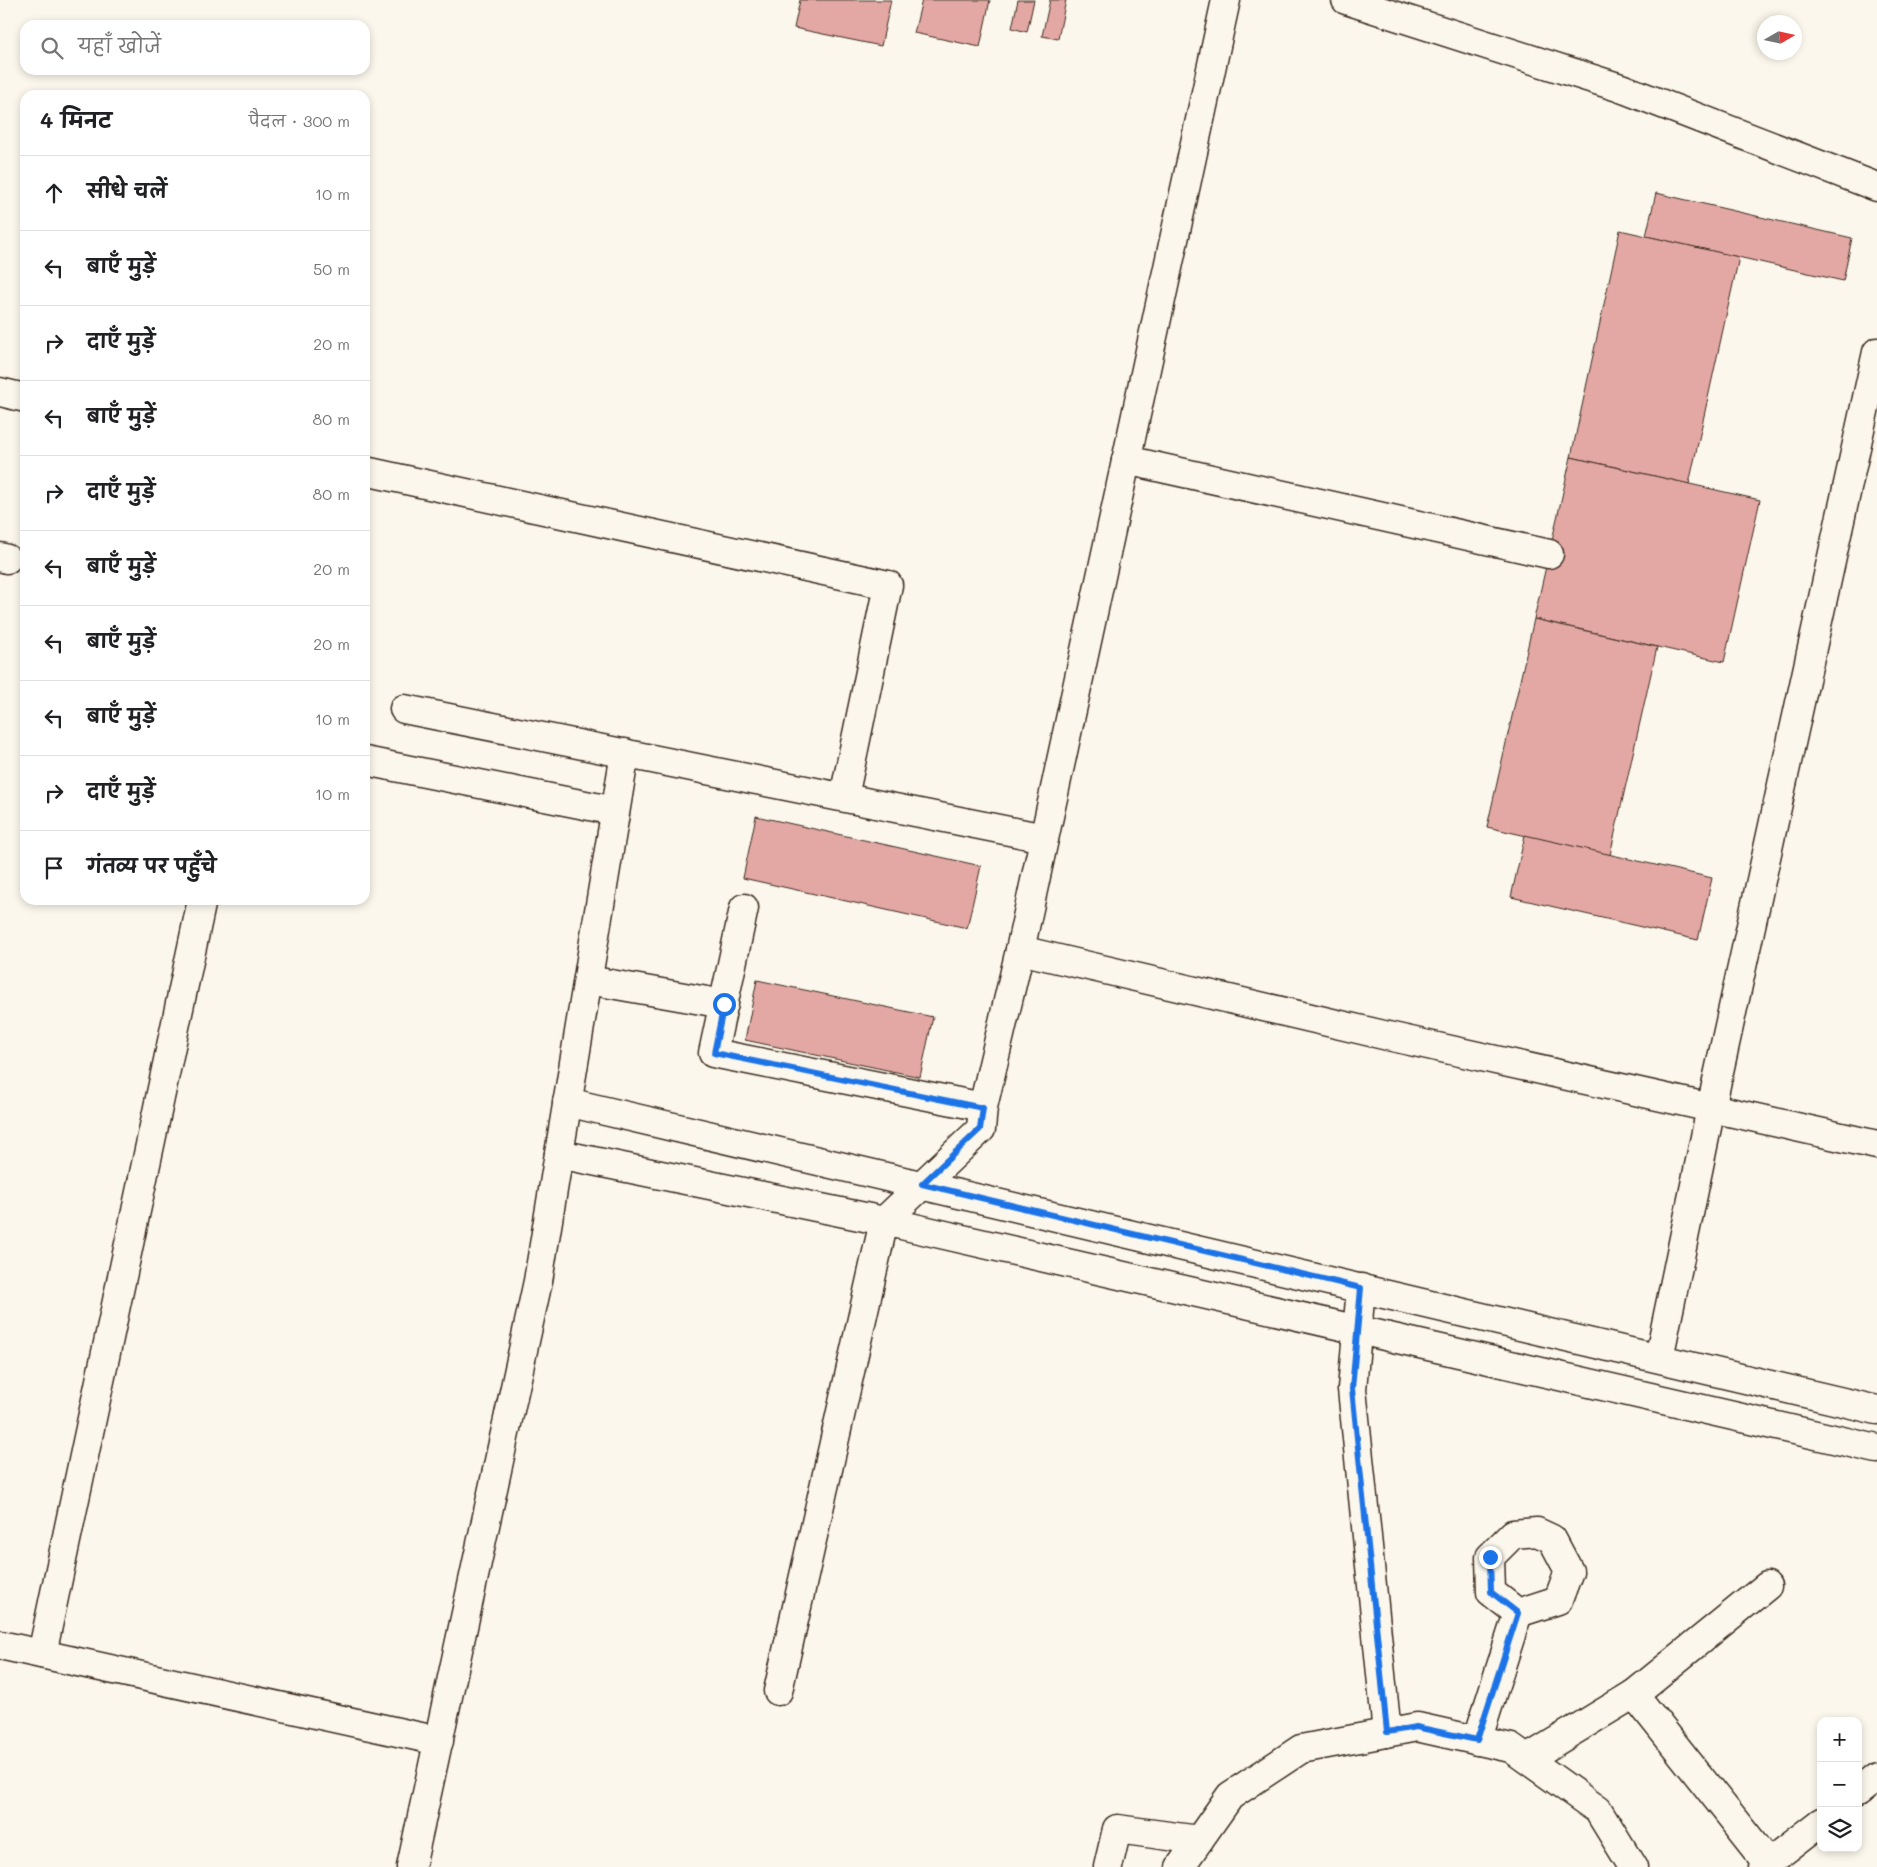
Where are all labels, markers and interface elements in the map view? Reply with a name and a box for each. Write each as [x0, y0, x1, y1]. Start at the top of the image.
north arrow [1757, 15, 1802, 60]
search box [20, 20, 370, 75]
text: यहाँ खोजें [78, 33, 161, 58]
icon: search [38, 34, 66, 62]
text: 4 मिनट [40, 106, 112, 133]
text: पैदल · 300 m [249, 110, 350, 131]
text: सीधे चलें [87, 178, 167, 203]
icon: ahead [40, 179, 68, 207]
text: 10 m [315, 183, 350, 204]
text: बाएँ मुड़ें [87, 253, 156, 278]
icon: left [40, 254, 68, 282]
text: 50 m [313, 258, 350, 279]
text: दाएँ मुड़ें [87, 328, 155, 353]
icon: right [40, 329, 68, 357]
text: 20 m [313, 333, 350, 354]
text: बाएँ मुड़ें [87, 403, 156, 428]
icon: left [40, 404, 68, 432]
text: 80 m [313, 408, 350, 429]
text: दाएँ मुड़ें [87, 478, 155, 503]
icon: right [40, 479, 68, 507]
text: 80 m [313, 483, 350, 504]
text: बाएँ मुड़ें [87, 553, 156, 578]
icon: left [40, 554, 68, 582]
text: 20 m [313, 558, 350, 579]
text: बाएँ मुड़ें [87, 628, 156, 653]
icon: left [40, 629, 68, 657]
text: 20 m [313, 633, 350, 654]
text: बाएँ मुड़ें [87, 703, 156, 728]
icon: left [40, 704, 68, 732]
text: 10 m [315, 708, 350, 729]
text: दाएँ मुड़ें [87, 778, 155, 803]
icon: right [40, 779, 68, 807]
text: 10 m [315, 783, 350, 804]
text: गंतव्य पर पहुँचे [87, 853, 216, 878]
icon: arrive [40, 854, 68, 882]
route start [713, 993, 736, 1016]
route end [1479, 1546, 1502, 1569]
map controls [1817, 1717, 1862, 1852]
button: + [1817, 1717, 1862, 1762]
button: − [1817, 1762, 1862, 1807]
button: layers [1817, 1807, 1862, 1852]

